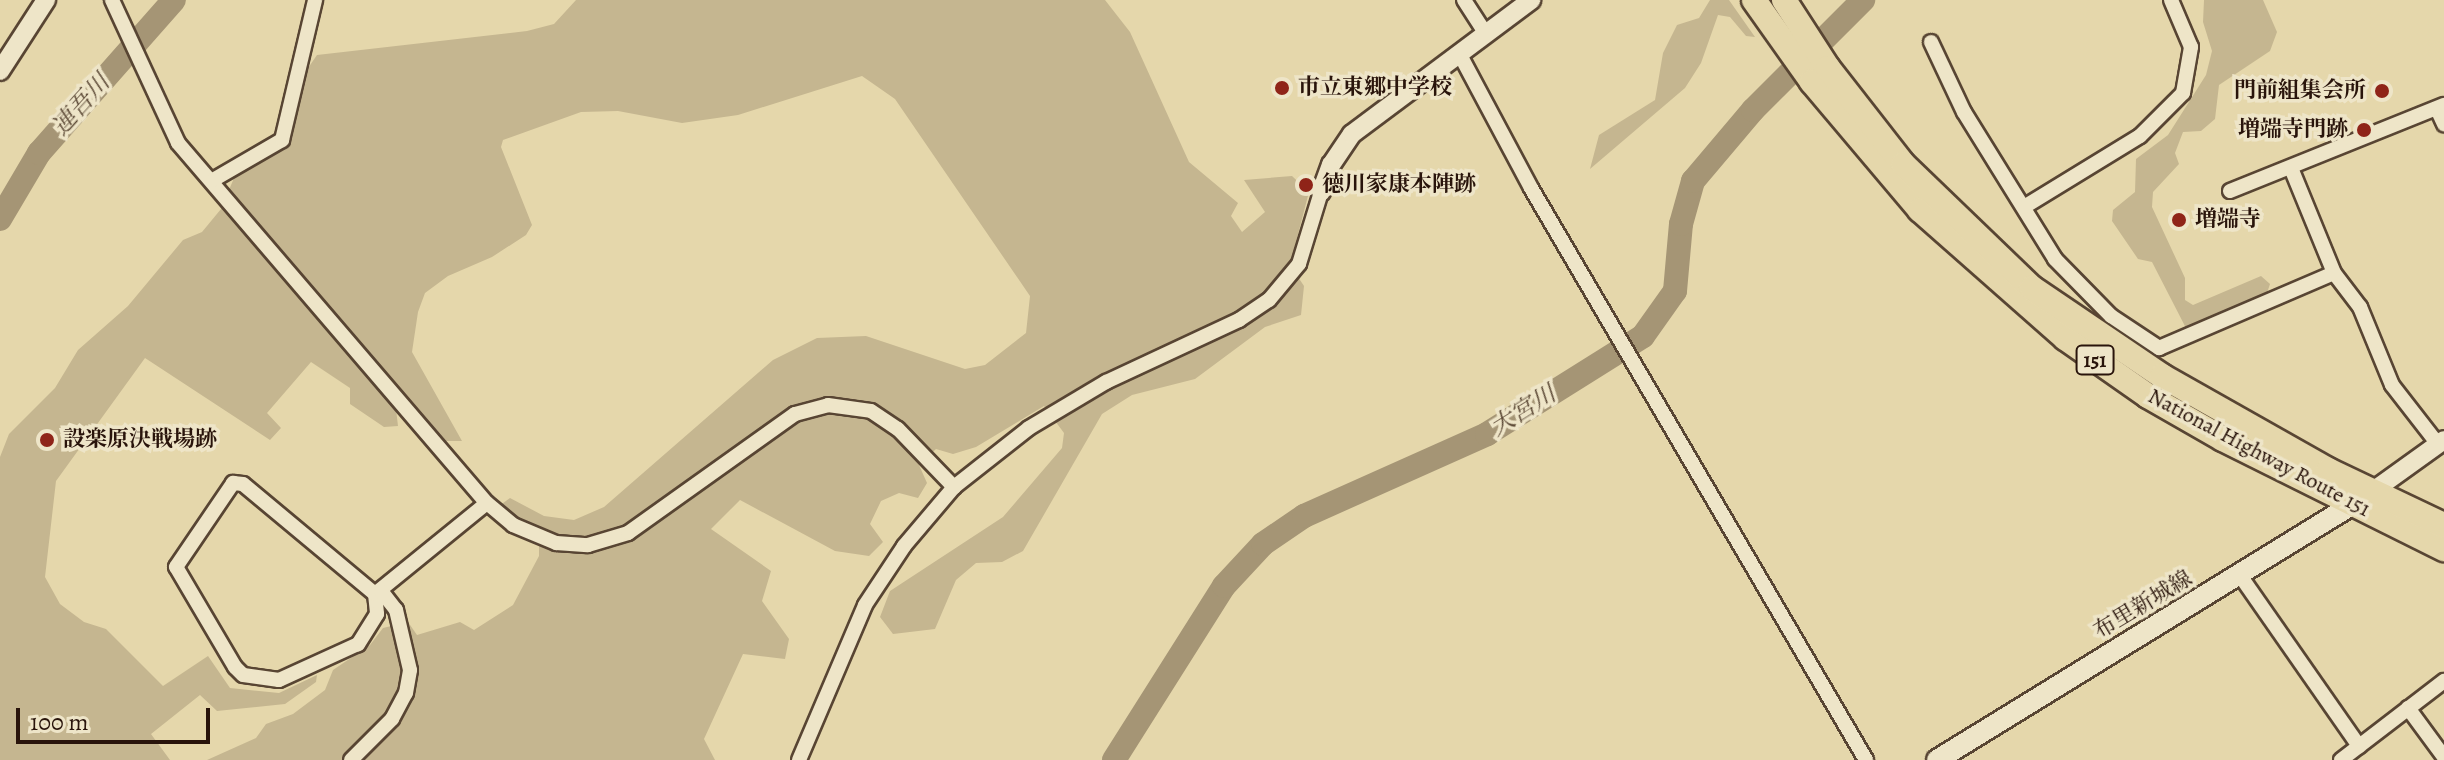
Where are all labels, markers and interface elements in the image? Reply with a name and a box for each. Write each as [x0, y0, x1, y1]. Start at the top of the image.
water label: 連吾川 [46, 69, 116, 141]
place label: 市立東郷中学校 [1298, 75, 1452, 101]
place label: 門前組集会所 [2234, 78, 2366, 104]
marker: 市立東郷中学校 [1273, 79, 1291, 97]
marker: 門前組集会所 [2373, 82, 2391, 100]
place label: 増端寺門跡 [2238, 117, 2348, 143]
marker: 増端寺門跡 [2355, 121, 2373, 139]
place label: 徳川家康本陣跡 [1322, 172, 1476, 198]
marker: 徳川家康本陣跡 [1297, 176, 1315, 194]
place label: 増端寺 [2195, 207, 2261, 233]
marker: 増端寺 [2170, 211, 2188, 229]
road number: 151 [2075, 344, 2115, 376]
water label: 大宮川 [1485, 380, 1561, 442]
street label: National Highway Route 151 [2143, 383, 2375, 523]
place label: 設楽原決戦場跡 [63, 427, 217, 453]
marker: 設楽原決戦場跡 [38, 431, 56, 449]
street label: 布里新城線 [2089, 565, 2197, 645]
scale bar [20, 692, 214, 742]
text: 100 m [30, 706, 89, 738]

